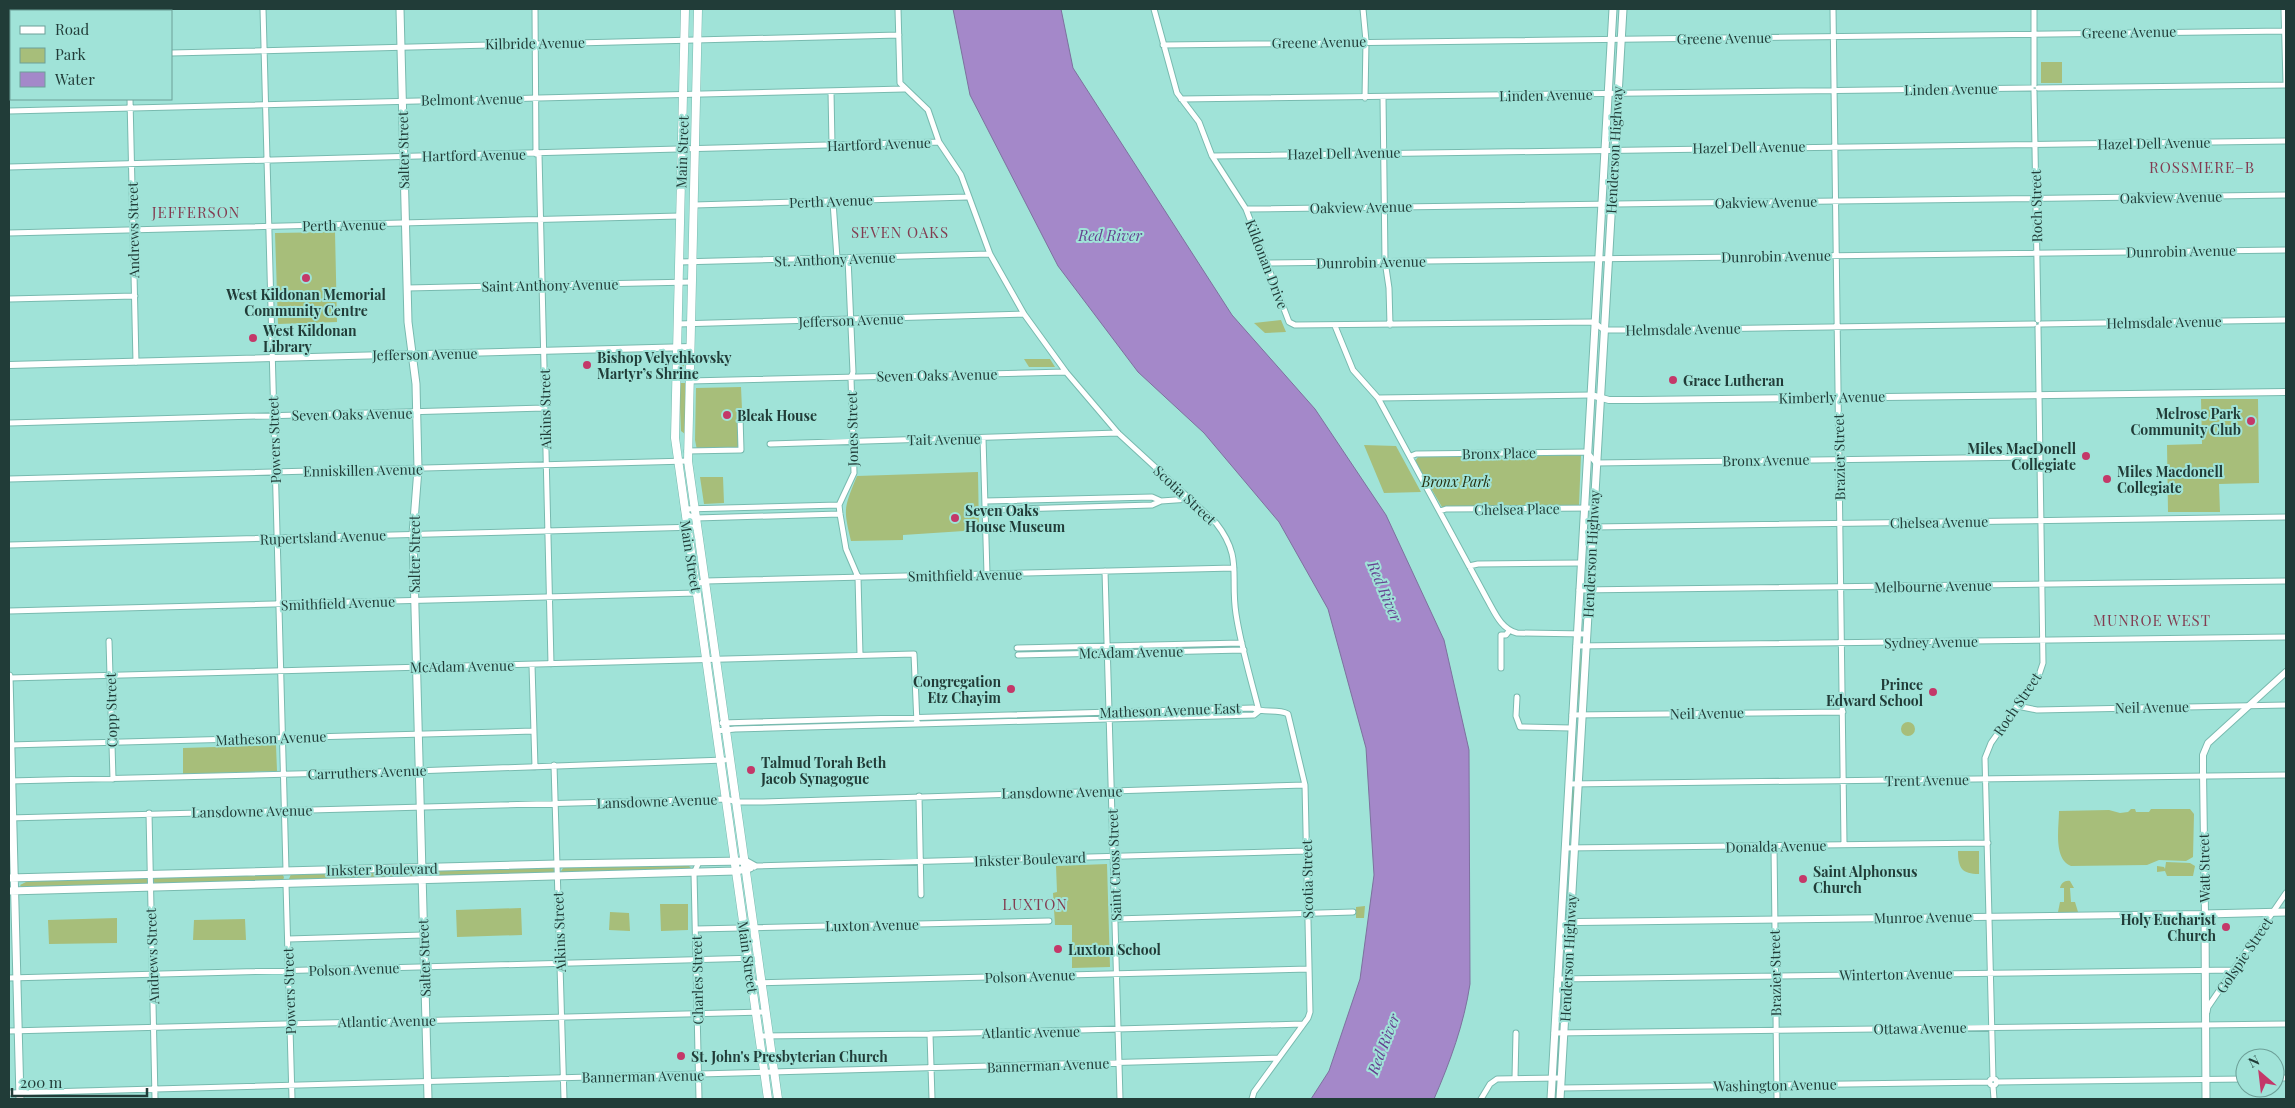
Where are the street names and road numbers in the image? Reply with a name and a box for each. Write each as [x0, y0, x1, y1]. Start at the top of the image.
street label: Greene Avenue [2082, 22, 2176, 42]
street label: Greene Avenue [1677, 28, 1771, 48]
street label: Greene Avenue [1272, 32, 1366, 52]
street label: Kilbride Avenue [485, 33, 585, 53]
street label: Linden Avenue [1904, 79, 1998, 99]
street label: Linden Avenue [1499, 85, 1593, 105]
street label: Henderson Highway [1601, 86, 1627, 214]
street label: Belmont Avenue [421, 89, 523, 109]
street label: Salter Street [393, 110, 413, 189]
street label: Main Street [671, 114, 693, 189]
street label: Hartford Avenue [827, 133, 931, 155]
street label: Hazel Dell Avenue [2097, 133, 2211, 153]
street label: Hazel Dell Avenue [1692, 137, 1806, 157]
street label: Hazel Dell Avenue [1287, 143, 1401, 163]
street label: Hartford Avenue [422, 145, 526, 165]
street label: Roch Street [2026, 168, 2046, 243]
street label: Andrews Street [123, 181, 143, 279]
street label: Oakview Avenue [2120, 187, 2222, 207]
street label: Perth Avenue [789, 190, 873, 212]
street label: Oakview Avenue [1715, 192, 1817, 212]
street label: Oakview Avenue [1310, 197, 1412, 217]
street label: Perth Avenue [302, 215, 386, 235]
street label: Kildonan Drive [1241, 217, 1293, 311]
street label: Dunrobin Avenue [2126, 241, 2236, 261]
street label: Dunrobin Avenue [1721, 246, 1831, 266]
street label: St. Anthony Avenue [774, 247, 896, 271]
street label: Dunrobin Avenue [1316, 252, 1426, 272]
street label: Saint Anthony Avenue [481, 274, 619, 296]
street label: Jefferson Avenue [797, 309, 904, 331]
street label: Helmsdale Avenue [2106, 311, 2222, 333]
street label: Helmsdale Avenue [1625, 318, 1741, 340]
street label: Jefferson Avenue [371, 344, 478, 364]
street label: Seven Oaks Avenue [876, 364, 998, 386]
street label: Aikins Street [535, 368, 555, 450]
street label: Kimberly Avenue [1779, 387, 1885, 407]
street label: Jones Street [842, 390, 862, 468]
street label: Powers Street [263, 395, 285, 484]
street label: Seven Oaks Avenue [291, 403, 413, 425]
street label: Brazier Street [1829, 412, 1849, 501]
street label: Tait Avenue [907, 429, 981, 449]
street label: Bronx Place [1462, 443, 1536, 463]
street label: Bronx Avenue [1722, 450, 1810, 470]
street label: Enniskillen Avenue [303, 459, 423, 481]
street label: Scotia Street [1150, 461, 1221, 530]
street label: Henderson Highway [1578, 490, 1604, 618]
street label: Chelsea Place [1474, 499, 1560, 519]
street label: Chelsea Avenue [1890, 512, 1988, 532]
street label: Salter Street [405, 514, 424, 593]
street label: Main Street [676, 519, 706, 594]
street label: Rupertsland Avenue [259, 525, 387, 549]
street label: Smithfield Avenue [908, 565, 1022, 585]
street label: Melbourne Avenue [1874, 575, 1992, 597]
street label: Smithfield Avenue [281, 592, 395, 614]
street label: Sydney Avenue [1884, 632, 1978, 652]
street label: McAdam Avenue [1079, 642, 1183, 662]
street label: McAdam Avenue [410, 656, 514, 676]
street label: Roch Street [1989, 668, 2046, 740]
street label: Copp Street [101, 671, 121, 747]
street label: Neil Avenue [2115, 697, 2189, 717]
street label: Matheson Avenue East [1099, 698, 1242, 722]
street label: Neil Avenue [1670, 703, 1744, 723]
street label: Matheson Avenue [215, 727, 327, 749]
street label: Carruthers Avenue [307, 760, 427, 784]
street label: Trent Avenue [1885, 770, 1969, 790]
street label: Lansdowne Avenue [1001, 781, 1123, 803]
street label: Lansdowne Avenue [596, 789, 718, 813]
street label: Lansdowne Avenue [191, 800, 313, 822]
street label: Saint Cross Street [1103, 808, 1125, 921]
street label: Watt Street [2194, 832, 2214, 904]
street label: Donalda Avenue [1725, 836, 1827, 856]
street label: Scotia Street [1297, 838, 1317, 919]
street label: Inkster Boulevard [974, 848, 1086, 870]
street label: Inkster Boulevard [326, 859, 438, 879]
street label: Aikins Street [548, 890, 570, 974]
street label: Henderson Highway [1555, 894, 1581, 1022]
street label: Andrews Street [141, 907, 163, 1005]
street label: Munroe Avenue [1874, 907, 1972, 927]
street label: Golspie Street [2212, 912, 2277, 997]
street label: Luxton Avenue [825, 915, 919, 935]
street label: Salter Street [413, 918, 435, 997]
street label: Main Street [734, 920, 763, 995]
street label: Brazier Street [1765, 928, 1785, 1017]
street label: Charles Street [687, 934, 707, 1025]
street label: Powers Street [278, 946, 300, 1035]
street label: Polson Avenue [308, 958, 400, 980]
street label: Winterton Avenue [1838, 964, 1953, 985]
street label: Polson Avenue [984, 965, 1076, 987]
street label: Atlantic Avenue [337, 1011, 436, 1031]
street label: Ottawa Avenue [1873, 1018, 1967, 1038]
street label: Atlantic Avenue [981, 1022, 1080, 1042]
street label: Bannerman Avenue [986, 1053, 1110, 1077]
street label: Bannerman Avenue [581, 1065, 705, 1087]
street label: Washington Avenue [1712, 1074, 1837, 1096]

